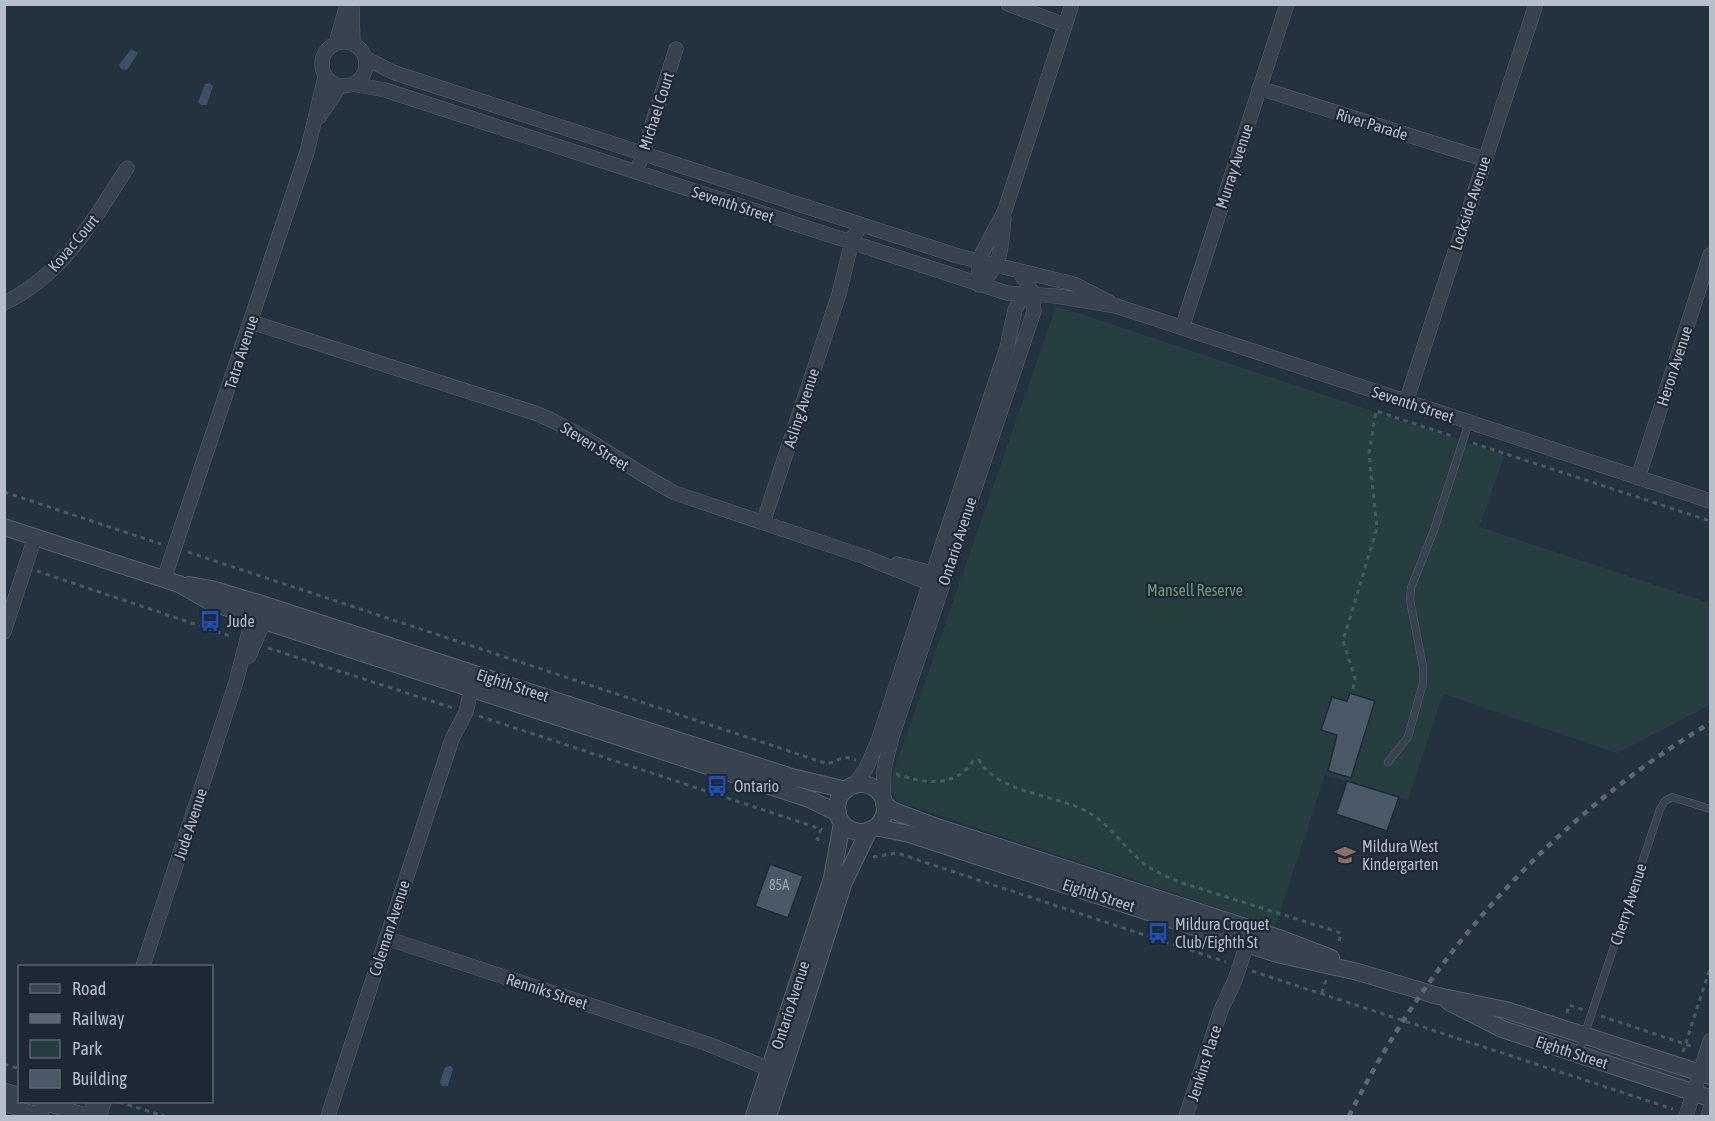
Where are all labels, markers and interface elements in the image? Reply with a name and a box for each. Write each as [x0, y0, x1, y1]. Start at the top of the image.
street label: Michael Court [635, 69, 677, 152]
street label: River Parade [1334, 105, 1410, 143]
street label: Murray Avenue [1212, 121, 1257, 211]
street label: Lockside Avenue [1446, 154, 1494, 252]
street label: Seventh Street [690, 182, 777, 226]
street label: Kovac Court [44, 211, 102, 275]
street label: Tatra Avenue [221, 313, 261, 391]
street label: Heron Avenue [1653, 324, 1695, 408]
street label: Asling Avenue [780, 366, 823, 450]
street label: Seventh Street [1370, 382, 1457, 426]
street label: Steven Street [558, 418, 633, 474]
street label: Ontario Avenue [934, 495, 980, 587]
park label: Mansell Reserve [1147, 581, 1243, 599]
bus stop icon: Jude [198, 609, 222, 633]
place label: Jude [227, 612, 255, 630]
street label: Eighth Street [474, 665, 552, 706]
bus stop icon: Ontario [705, 774, 729, 798]
place label: Ontario [734, 777, 779, 795]
street label: Jude Avenue [170, 786, 210, 862]
place label: Mildura West Kindergarten [1362, 837, 1439, 874]
school or university icon: Mildura West Kindergarten [1333, 843, 1357, 867]
street label: Cherry Avenue [1606, 861, 1651, 947]
street label: Eighth Street [1060, 875, 1138, 916]
house number: 85A [769, 877, 789, 893]
street label: Coleman Avenue [365, 878, 413, 978]
place label: Mildura Croquet Club/Eighth St [1175, 915, 1270, 952]
bus stop icon: Mildura Croquet Club/Eighth St [1146, 921, 1170, 945]
street label: Ontario Avenue [767, 959, 813, 1051]
legend [18, 965, 213, 1103]
street label: Renniks Street [504, 969, 590, 1013]
text: Road [72, 978, 106, 999]
text: Railway [72, 1008, 124, 1029]
street label: Jenkins Place [1183, 1023, 1225, 1103]
street label: Eighth Street [1533, 1032, 1611, 1073]
text: Park [72, 1038, 102, 1059]
text: Building [72, 1068, 127, 1089]

